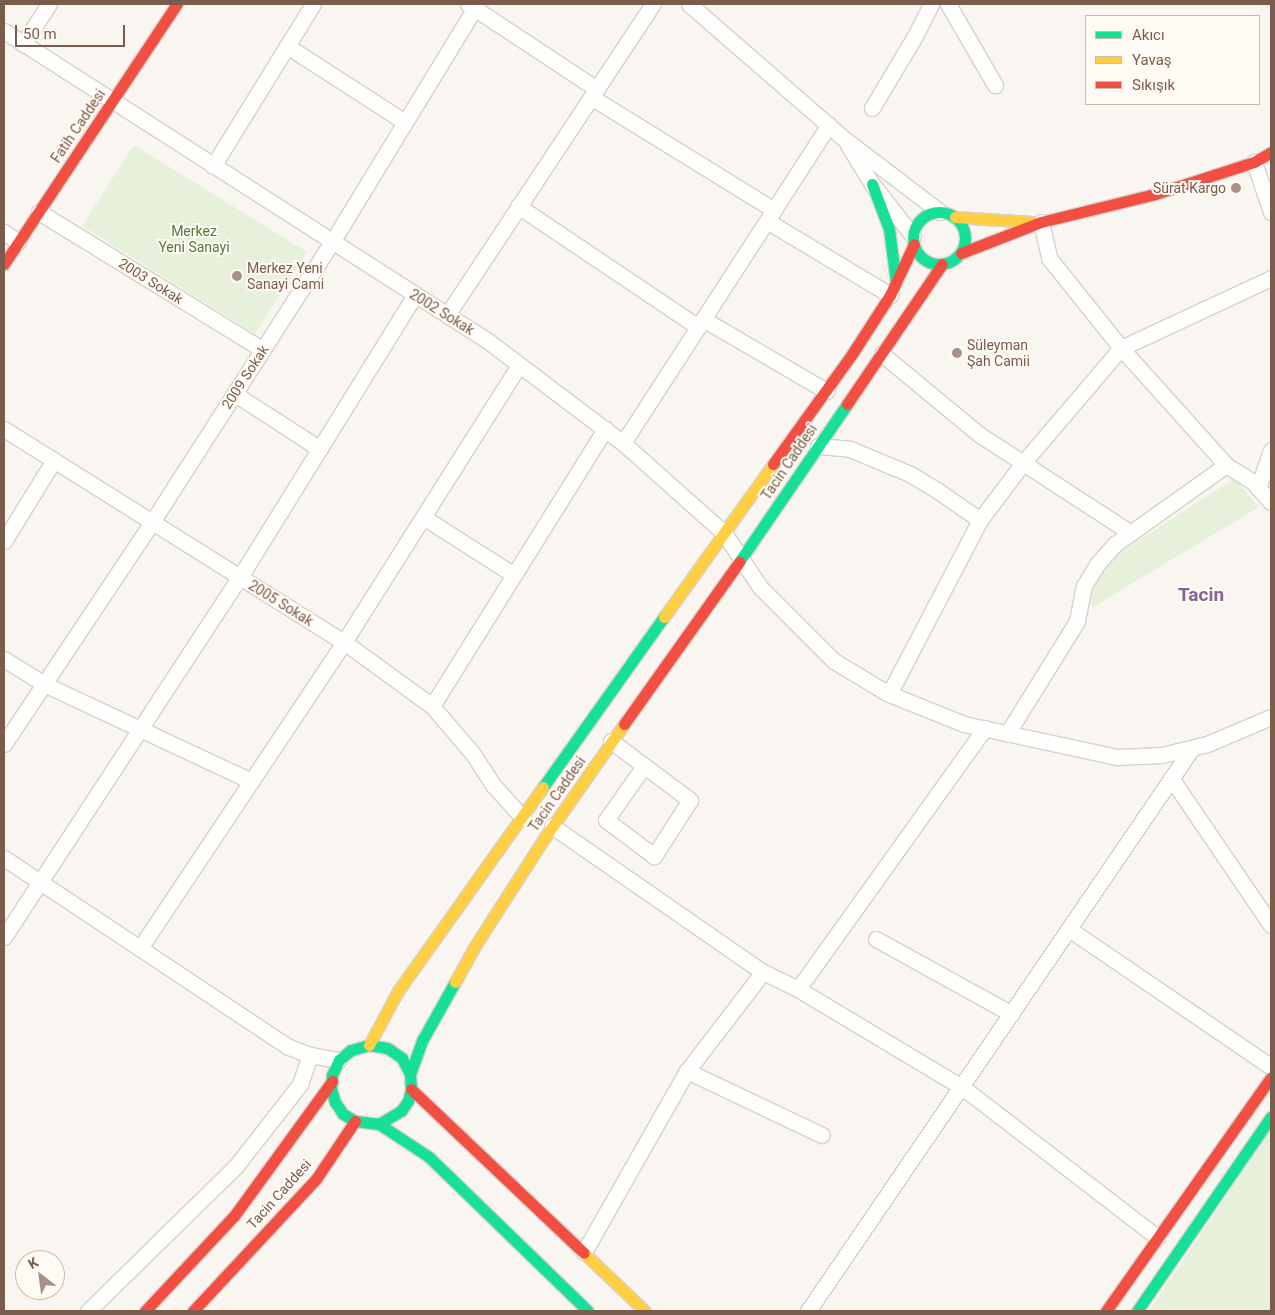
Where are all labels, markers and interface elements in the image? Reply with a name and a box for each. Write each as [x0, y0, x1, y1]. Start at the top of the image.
scale bar [18, 15, 128, 47]
legend [1085, 15, 1260, 105]
text: 50 m [23, 25, 57, 43]
text: Akıcı [1132, 26, 1165, 44]
text: Yavaş [1132, 51, 1172, 69]
text: Sıkışık [1132, 76, 1175, 94]
street label: Fatih Caddesi [47, 86, 109, 166]
place label: Sürat Kargo [1153, 180, 1226, 196]
marker: Sürat Kargo [1230, 182, 1242, 194]
park label: Merkez Yeni Sanayi [158, 223, 230, 256]
street label: 2003 Sokak [116, 255, 186, 307]
place label: Merkez Yeni Sanayi Cami [247, 260, 324, 292]
marker: Merkez Yeni Sanayi Cami [231, 270, 243, 282]
street label: 2002 Sokak [407, 286, 477, 338]
place label: Süleyman Şah Camii [967, 337, 1030, 370]
street label: 2009 Sokak [218, 342, 272, 412]
marker: Süleyman Şah Camii [951, 347, 963, 359]
street label: Tacin Caddesi [758, 421, 820, 503]
street label: 2005 Sokak [246, 577, 316, 629]
district label: Tacin [1178, 584, 1224, 606]
street label: Tacin Caddesi [525, 753, 589, 835]
street label: Tacin Caddesi [243, 1156, 315, 1232]
north arrow [15, 1250, 65, 1300]
text: K [25, 1254, 41, 1272]

